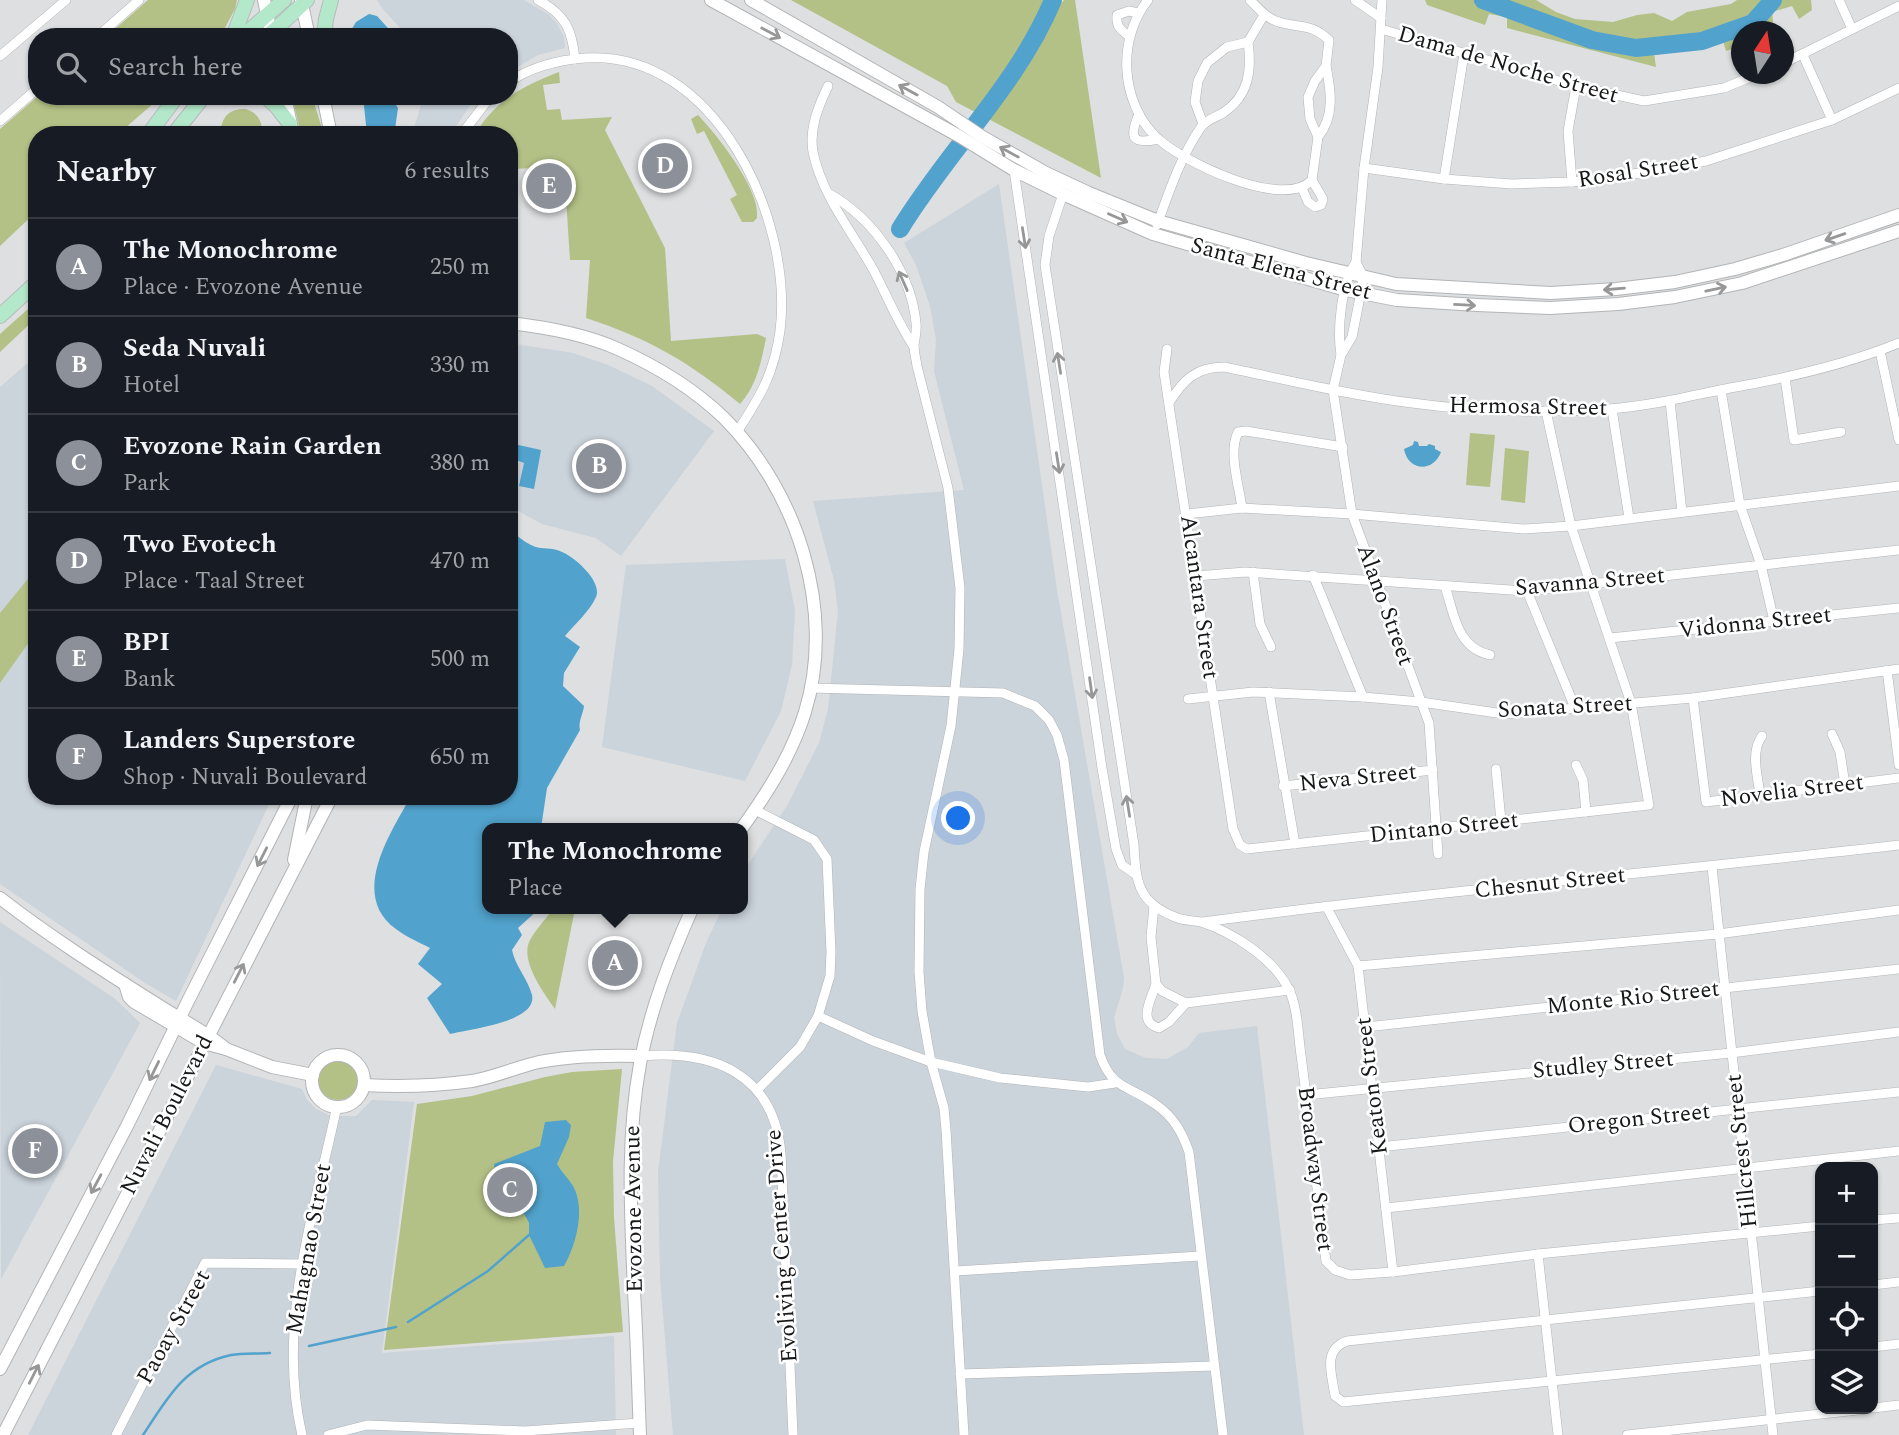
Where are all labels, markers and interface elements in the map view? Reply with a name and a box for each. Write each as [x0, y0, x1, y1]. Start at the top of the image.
street label: Dama de Noche Street [1394, 17, 1622, 113]
north arrow [1731, 21, 1794, 84]
one-way arrow [761, 26, 781, 40]
search box [28, 28, 518, 105]
text: Search here [108, 47, 243, 87]
icon: search [52, 48, 90, 86]
one-way arrow [898, 83, 919, 96]
pin: D [642, 140, 688, 192]
street label: Rosal Street [1575, 144, 1701, 198]
one-way arrow [999, 145, 1019, 159]
text: Nearby [56, 149, 155, 195]
text: 6 results [405, 154, 490, 189]
pin: E [526, 160, 572, 212]
one-way arrow [1107, 212, 1128, 225]
one-way arrow [1018, 226, 1031, 248]
street label: Santa Elena Street [1187, 228, 1375, 310]
text: The Monochrome [123, 230, 338, 270]
one-way arrow [1824, 232, 1846, 244]
text: A [70, 250, 88, 285]
text: 250 m [430, 250, 490, 285]
text: Place · Evozone Avenue [123, 270, 363, 305]
one-way arrow [896, 270, 909, 292]
one-way arrow [1704, 281, 1727, 295]
one-way arrow [1603, 283, 1626, 296]
one-way arrow [1453, 298, 1476, 311]
text: Seda Nuvali [123, 328, 266, 368]
text: B [71, 348, 87, 383]
text: 330 m [430, 348, 490, 383]
one-way arrow [1053, 352, 1066, 375]
text: Hotel [123, 368, 180, 403]
street label: Hermosa Street [1449, 388, 1607, 426]
text: Evozone Rain Garden [123, 426, 382, 466]
pin: B [576, 440, 622, 492]
text: C [71, 446, 87, 481]
text: 380 m [430, 446, 490, 481]
one-way arrow [1052, 451, 1065, 473]
text: Park [123, 466, 170, 501]
street label: Alcantara Street [1170, 513, 1228, 681]
text: Two Evotech [123, 524, 277, 564]
street label: Alano Street [1347, 539, 1423, 671]
text: D [70, 544, 88, 579]
text: 470 m [430, 544, 490, 579]
street label: Savanna Street [1514, 558, 1666, 606]
text: Place · Taal Street [123, 564, 305, 599]
street label: Vidonna Street [1677, 598, 1833, 648]
text: BPI [123, 622, 170, 662]
text: E [71, 642, 87, 677]
text: 500 m [430, 642, 490, 677]
text: Bank [123, 662, 176, 697]
one-way arrow [1084, 676, 1097, 699]
street label: Sonata Street [1497, 686, 1633, 728]
text: Landers Superstore [123, 720, 355, 760]
text: F [72, 740, 86, 775]
text: 650 m [430, 740, 490, 775]
street label: Neva Street [1298, 754, 1418, 802]
text: Shop · Nuvali Boulevard [123, 760, 367, 795]
street label: Novelia Street [1718, 765, 1866, 817]
one-way arrow [1121, 795, 1134, 818]
your location [941, 801, 975, 835]
street label: Dintano Street [1368, 803, 1520, 853]
popup [482, 823, 748, 914]
text: The Monochrome [508, 831, 722, 871]
one-way arrow [254, 846, 268, 867]
street label: Chesnut Street [1473, 858, 1627, 908]
text: Place [508, 871, 563, 906]
pin: A [592, 937, 638, 989]
one-way arrow [233, 963, 247, 983]
street label: Monte Rio Street [1545, 972, 1721, 1024]
street label: Keaton Street [1346, 1015, 1398, 1157]
street label: Nuvali Boulevard [111, 1029, 223, 1201]
street label: Studley Street [1531, 1041, 1675, 1089]
one-way arrow [146, 1060, 160, 1081]
street label: Hillcrest Street [1717, 1072, 1767, 1230]
street label: Broadway Street [1287, 1084, 1343, 1254]
street label: Oregon Street [1566, 1094, 1712, 1144]
pin: F [12, 1125, 58, 1177]
street label: Evozone Avenue [615, 1125, 653, 1293]
street label: Evoliving Center Drive [756, 1128, 808, 1364]
street label: Mahagnao Street [277, 1161, 341, 1337]
map controls [1815, 1162, 1878, 1414]
button: + [1815, 1162, 1878, 1225]
pin: C [487, 1164, 533, 1216]
one-way arrow [89, 1174, 103, 1194]
button: − [1815, 1225, 1878, 1288]
street label: Paoay Street [128, 1263, 220, 1391]
button: locate [1815, 1288, 1878, 1351]
button: layers [1815, 1351, 1878, 1414]
one-way arrow [27, 1364, 41, 1385]

